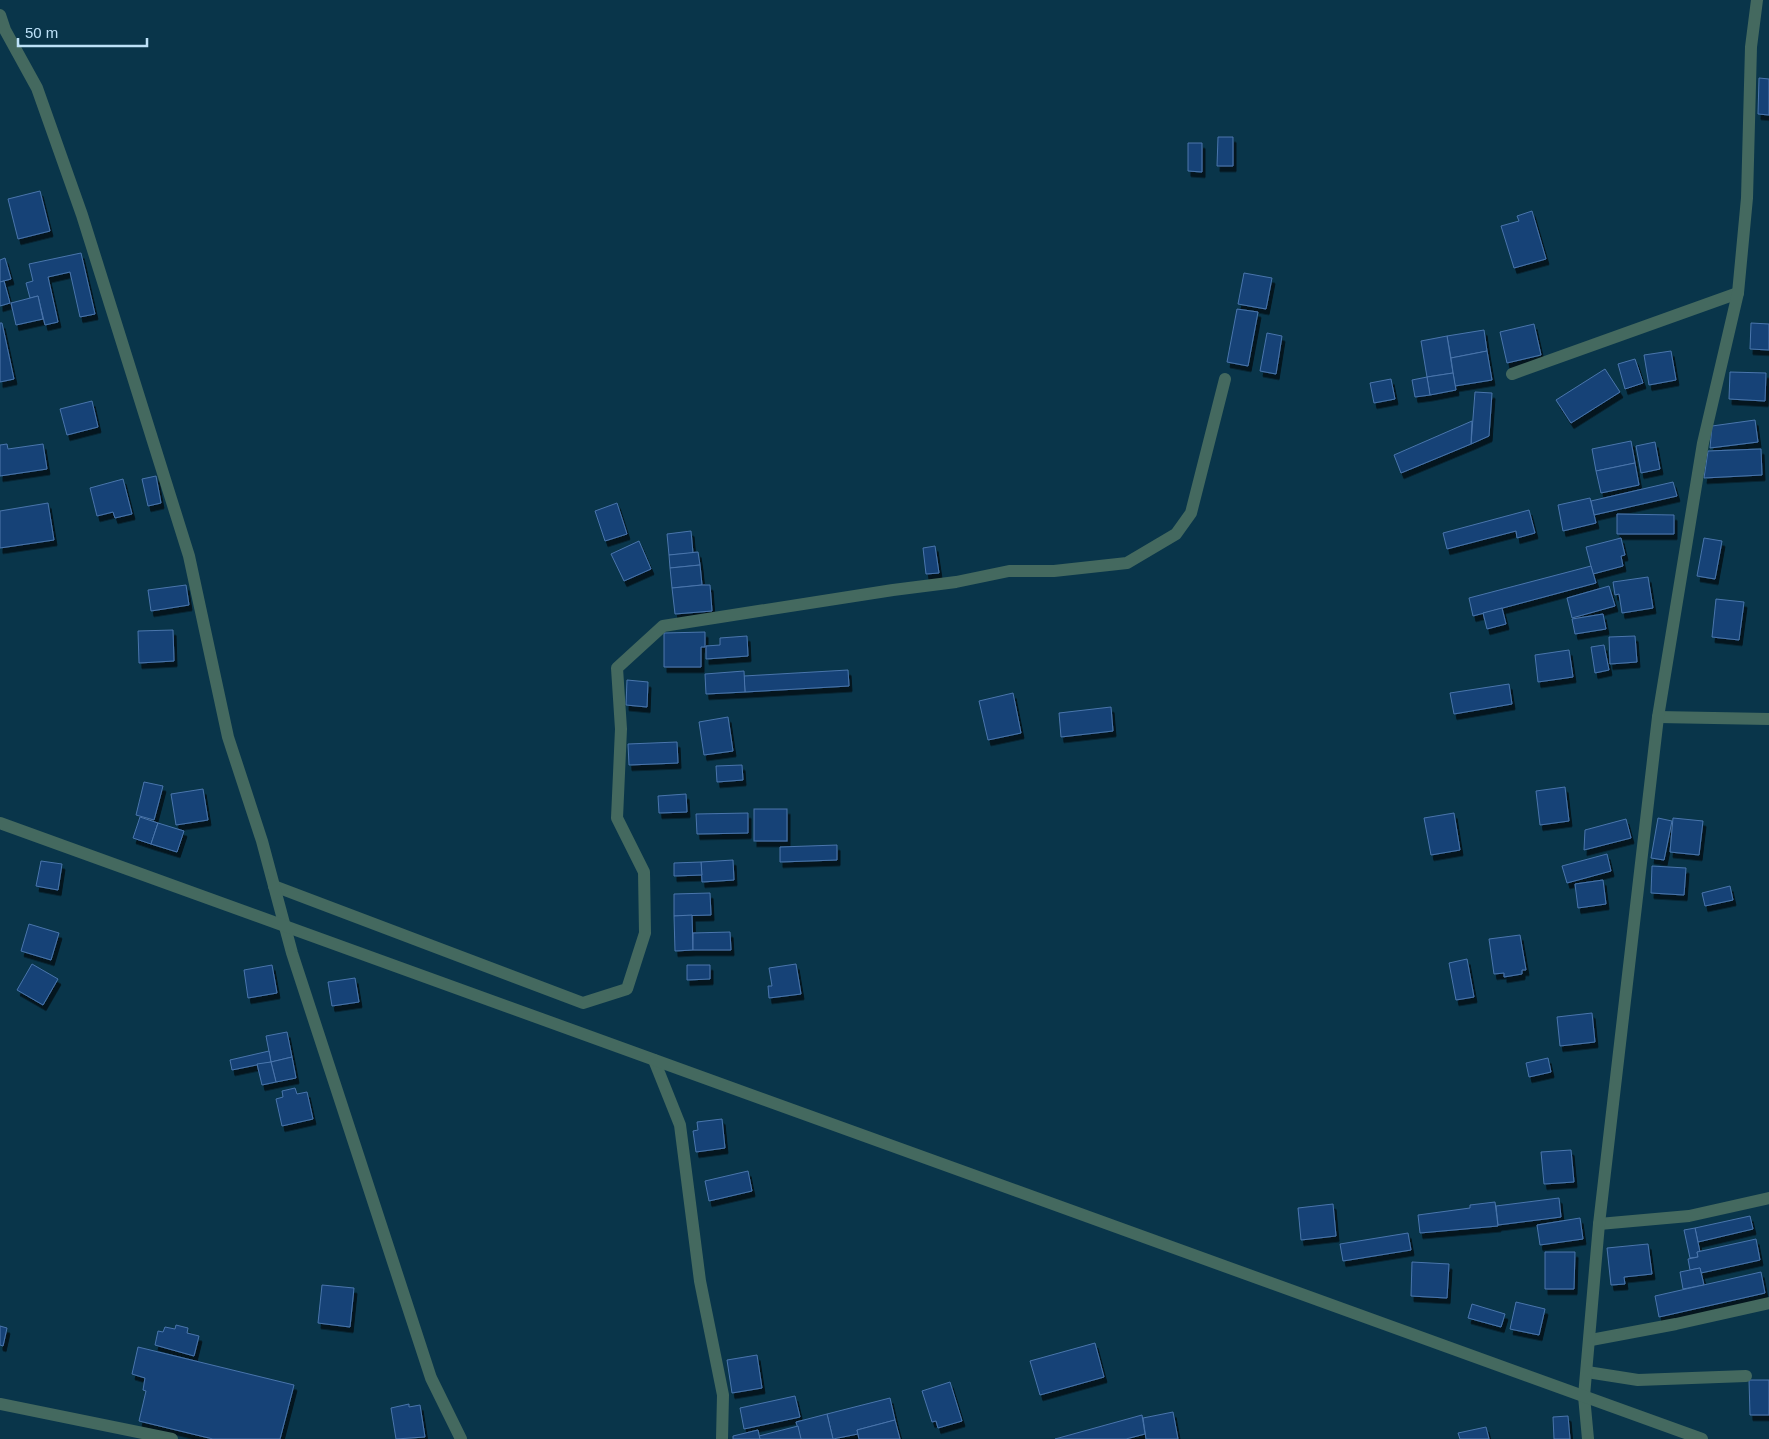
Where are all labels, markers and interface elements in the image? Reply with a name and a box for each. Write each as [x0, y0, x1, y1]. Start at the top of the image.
scale bar [18, 15, 146, 47]
text: 50 m [25, 24, 58, 41]

